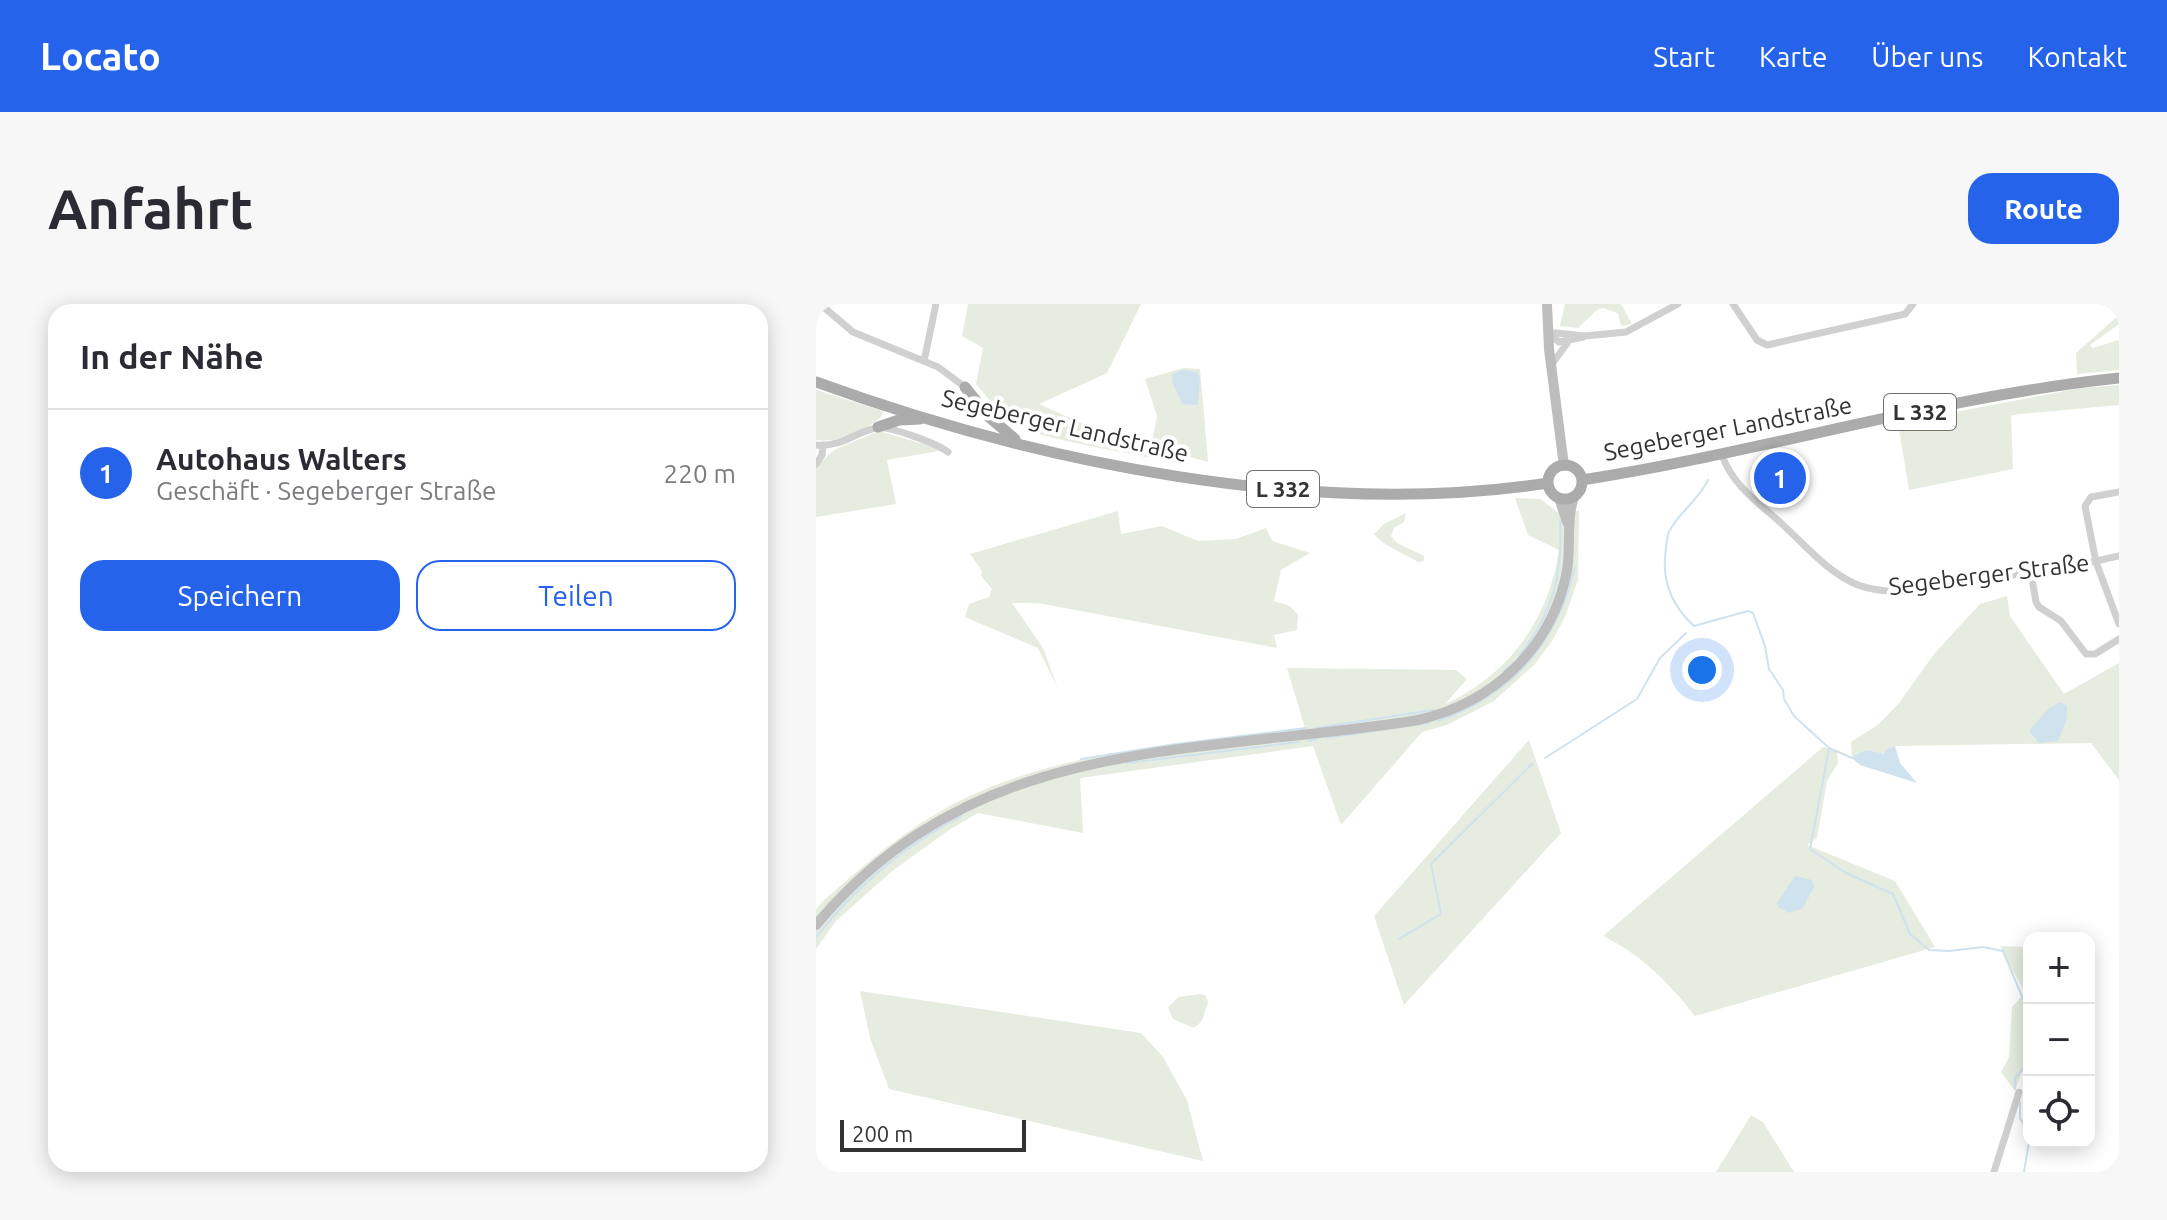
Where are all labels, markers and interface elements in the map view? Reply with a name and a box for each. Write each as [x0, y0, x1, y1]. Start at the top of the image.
text: Locato [40, 35, 161, 77]
text: Start [1653, 41, 1715, 72]
text: Karte [1759, 41, 1827, 72]
text: Über uns [1871, 41, 1983, 72]
text: Kontakt [2027, 41, 2127, 72]
button: Route [1968, 173, 2119, 244]
text: Anfahrt [48, 177, 253, 240]
text: In der Nähe [80, 337, 263, 375]
street label: Segeberger Landstraße [939, 384, 1191, 467]
street label: Segeberger Landstraße [1602, 391, 1854, 466]
road number: L 332 [1884, 394, 1956, 430]
text: Autohaus Walters [156, 442, 407, 476]
pin: 1 [1754, 448, 1806, 508]
text: 1 [99, 459, 113, 488]
text: 220 m [664, 459, 736, 488]
road number: L 332 [1247, 471, 1319, 507]
text: Geschäft · Segeberger Straße [156, 476, 496, 505]
street label: Segeberger Straße [1887, 549, 2091, 600]
button: Speichern [80, 560, 400, 631]
button: Teilen [416, 560, 736, 631]
your location [1682, 650, 1722, 690]
map controls [2023, 932, 2095, 1148]
button: + [2023, 932, 2095, 1004]
button: − [2023, 1004, 2095, 1076]
button: locate [2023, 1076, 2095, 1148]
scale bar [840, 1116, 1026, 1152]
text: 200 m [852, 1121, 913, 1146]

